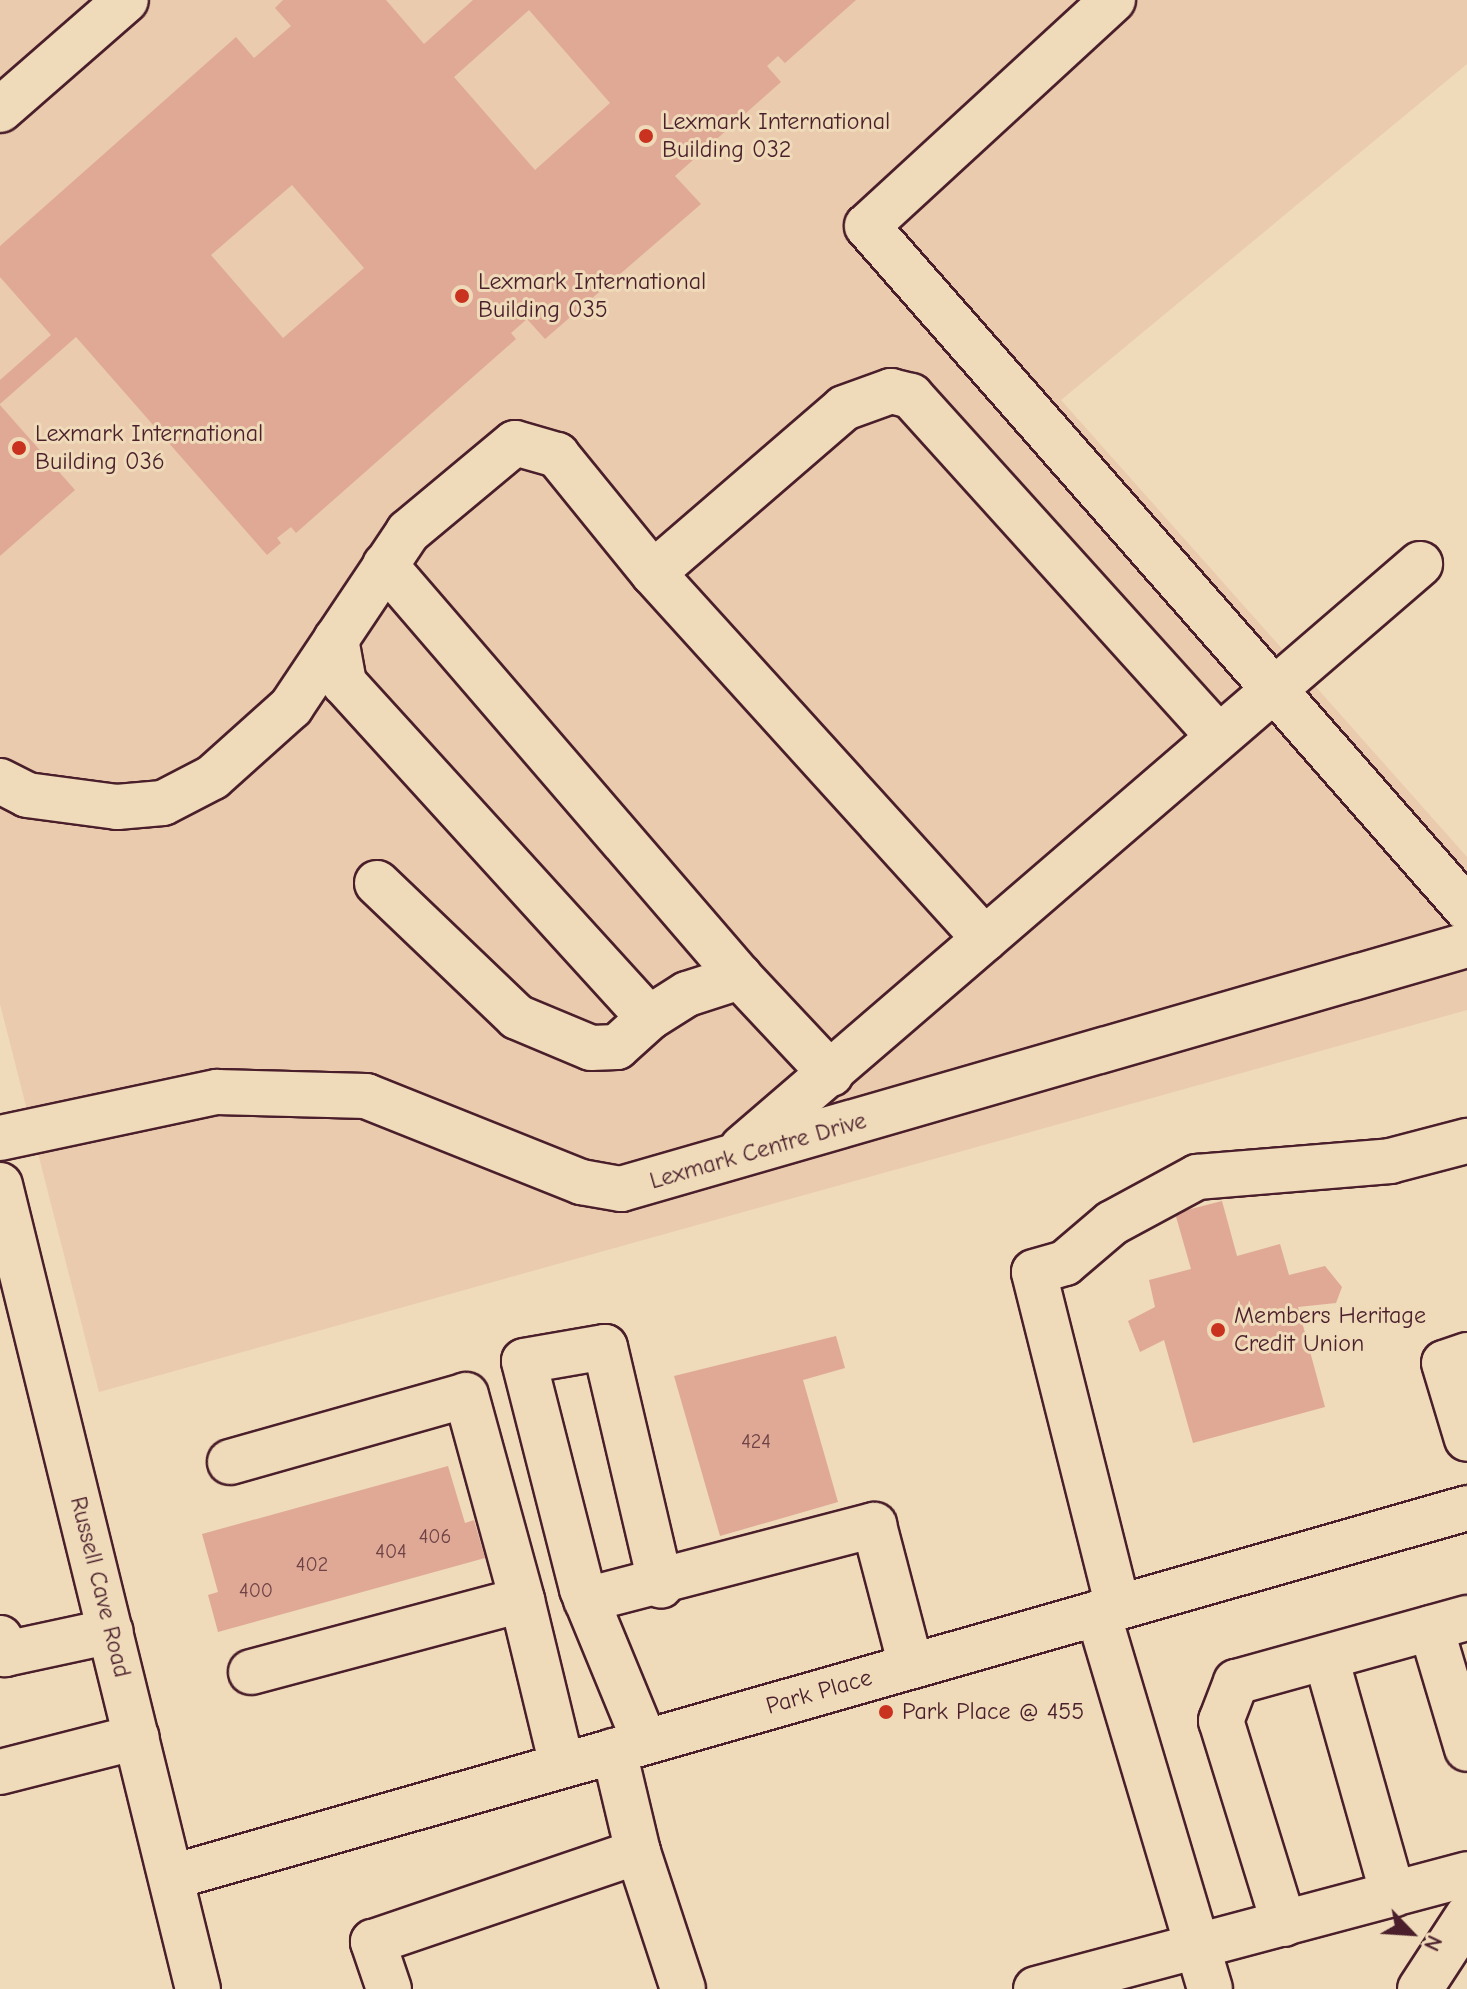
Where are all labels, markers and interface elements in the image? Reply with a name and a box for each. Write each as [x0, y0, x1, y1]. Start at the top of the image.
place label: Lexmark International Building 032 [662, 108, 890, 164]
marker: Lexmark International Building 032 [637, 127, 655, 145]
place label: Lexmark International Building 035 [478, 268, 706, 324]
marker: Lexmark International Building 035 [453, 287, 471, 305]
place label: Lexmark International Building 036 [35, 420, 263, 476]
marker: Lexmark International Building 036 [10, 439, 28, 457]
street label: Lexmark Centre Drive [646, 1106, 870, 1196]
place label: Members Heritage Credit Union [1234, 1302, 1426, 1358]
marker: Members Heritage Credit Union [1209, 1321, 1227, 1339]
house number: 424 [741, 1429, 771, 1453]
street label: Russell Cave Road [64, 1494, 136, 1680]
house number: 406 [419, 1524, 451, 1548]
house number: 404 [375, 1539, 407, 1563]
house number: 402 [296, 1552, 328, 1576]
house number: 400 [239, 1578, 273, 1602]
street label: Park Place [763, 1663, 875, 1721]
place label: Park Place @ 455 [902, 1698, 1084, 1726]
marker: Park Place @ 455 [877, 1703, 895, 1721]
north arrow [1371, 1893, 1451, 1973]
text: N [1418, 1931, 1448, 1955]

